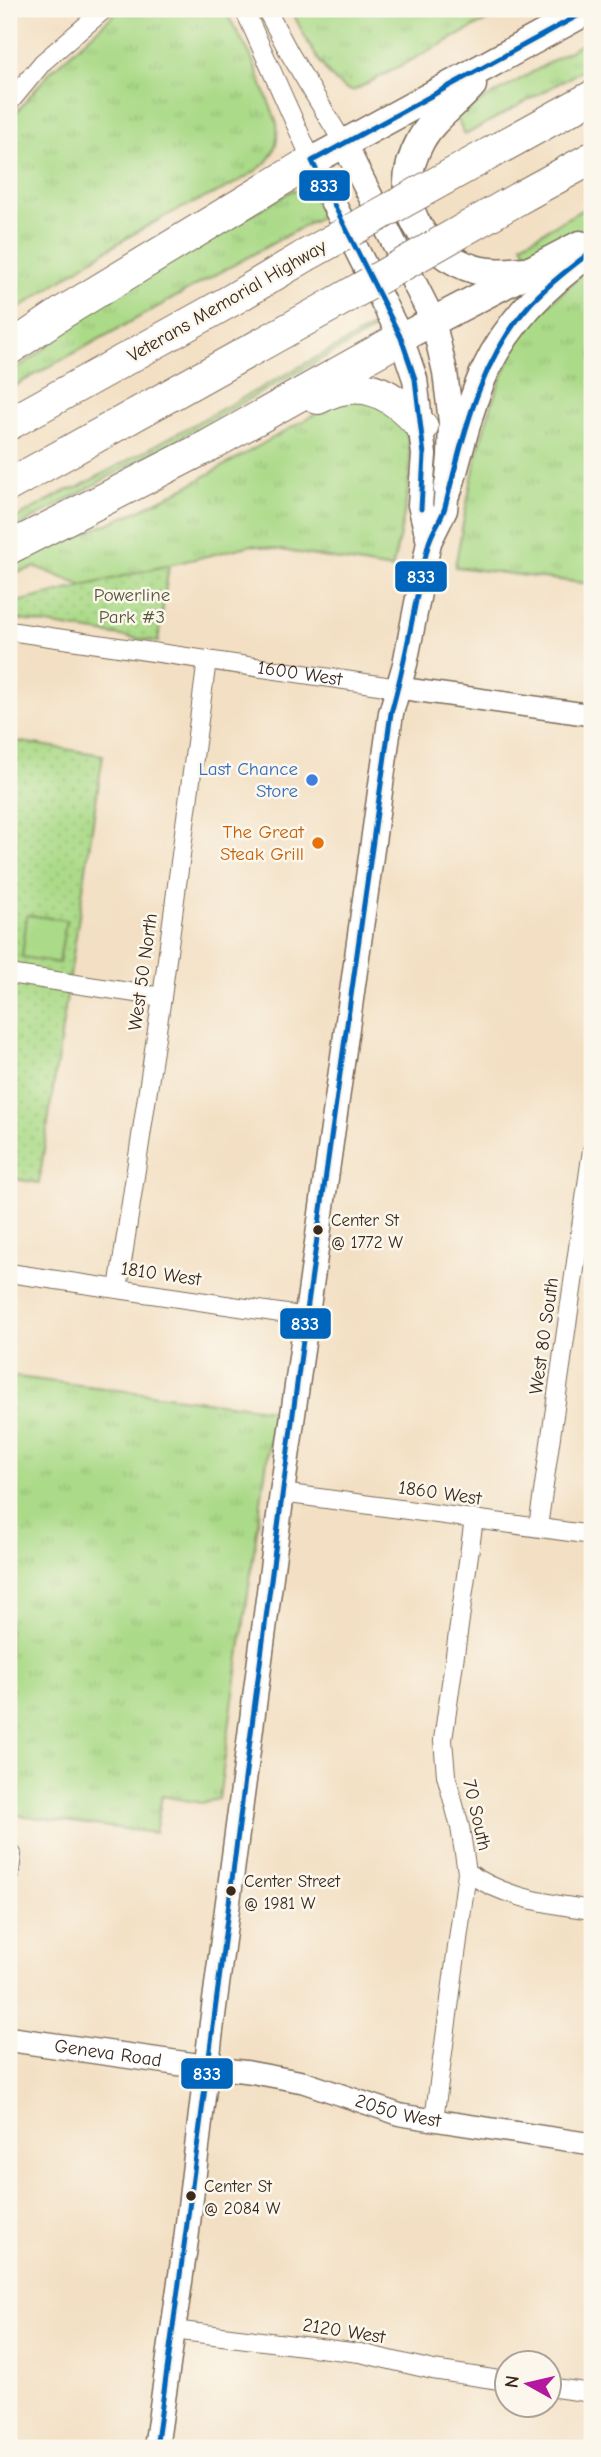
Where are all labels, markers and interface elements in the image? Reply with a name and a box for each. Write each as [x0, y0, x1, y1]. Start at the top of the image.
line badge: 833 [298, 169, 351, 202]
text: 833 [310, 175, 338, 197]
street label: Veterans Memorial Highway [124, 235, 331, 367]
line badge: 833 [394, 560, 448, 593]
text: 833 [407, 566, 435, 588]
park label: Powerline Park #3 [94, 584, 170, 628]
street label: 1600 West [256, 656, 344, 691]
place label: Last Chance Store [198, 758, 298, 802]
marker: Last Chance Store [304, 772, 320, 788]
place label: The Great Steak Grill [220, 821, 305, 865]
marker: The Great Steak Grill [310, 835, 326, 851]
street label: West 50 North [124, 912, 162, 1032]
place label: Center St @ 1772 W [331, 1211, 403, 1252]
marker: Center St @ 1772 W [311, 1223, 325, 1237]
street label: 1810 West [119, 1257, 203, 1291]
street label: West 80 South [525, 1276, 563, 1396]
line badge: 833 [279, 1307, 332, 1340]
text: 833 [291, 1313, 319, 1335]
street label: 1860 West [397, 1476, 483, 1510]
street label: 70 South [458, 1777, 496, 1853]
place label: Center Street @ 1981 W [244, 1872, 341, 1913]
marker: Center Street @ 1981 W [224, 1884, 238, 1898]
street label: Geneva Road [53, 2035, 163, 2072]
line badge: 833 [180, 2057, 234, 2090]
text: 833 [193, 2063, 221, 2085]
street label: 2050 West [352, 2089, 443, 2132]
place label: Center St @ 2084 W [204, 2177, 281, 2218]
marker: Center St @ 2084 W [184, 2189, 198, 2203]
street label: 2120 West [301, 2314, 387, 2348]
north arrow [492, 2348, 562, 2418]
text: N [500, 2374, 524, 2389]

